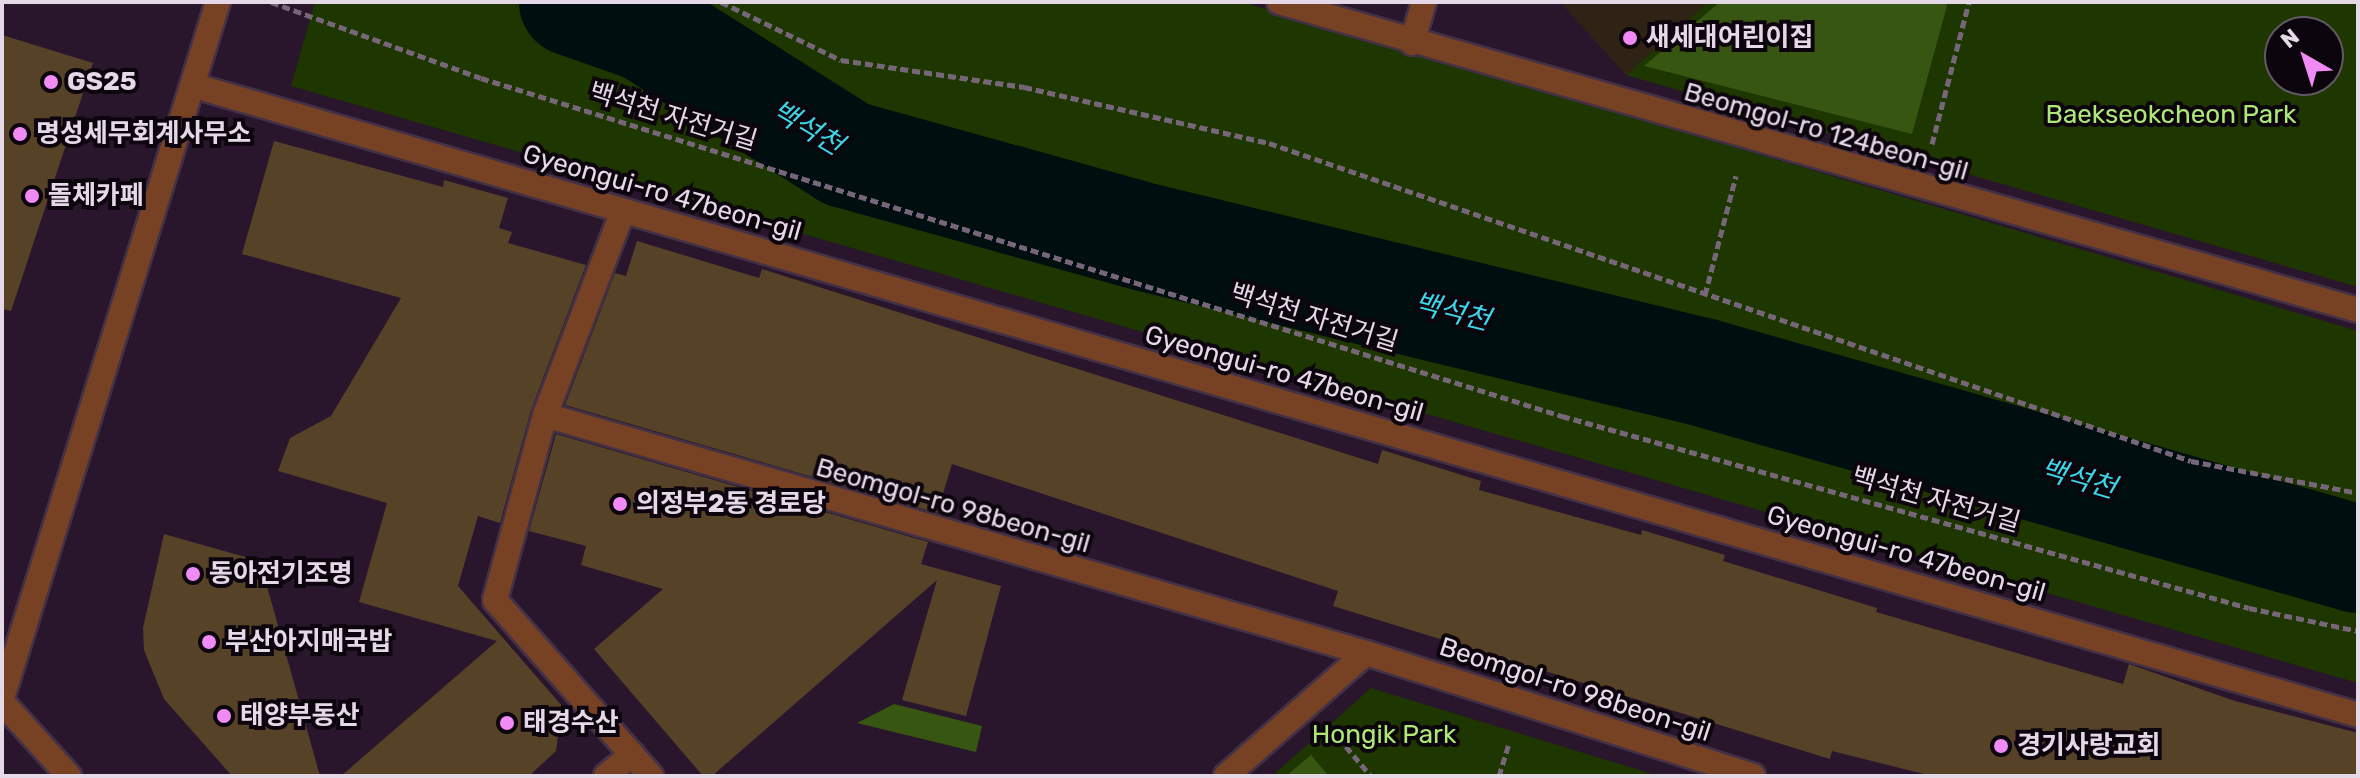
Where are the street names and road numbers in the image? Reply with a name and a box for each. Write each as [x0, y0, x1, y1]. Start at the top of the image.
street label: Beomgol-ro 124beon-gil [1680, 76, 1972, 188]
street label: 백석천 자전거길 [585, 77, 761, 157]
street label: Gyeongui-ro 47beon-gil [519, 138, 805, 248]
street label: 백석천 자전거길 [1226, 278, 1402, 358]
street label: Gyeongui-ro 47beon-gil [1141, 319, 1427, 429]
street label: Beomgol-ro 98beon-gil [812, 452, 1094, 560]
street label: 백석천 자전거길 [1848, 461, 2024, 539]
street label: Gyeongui-ro 47beon-gil [1763, 499, 2049, 609]
street label: Beomgol-ro 98beon-gil [1435, 631, 1715, 749]

